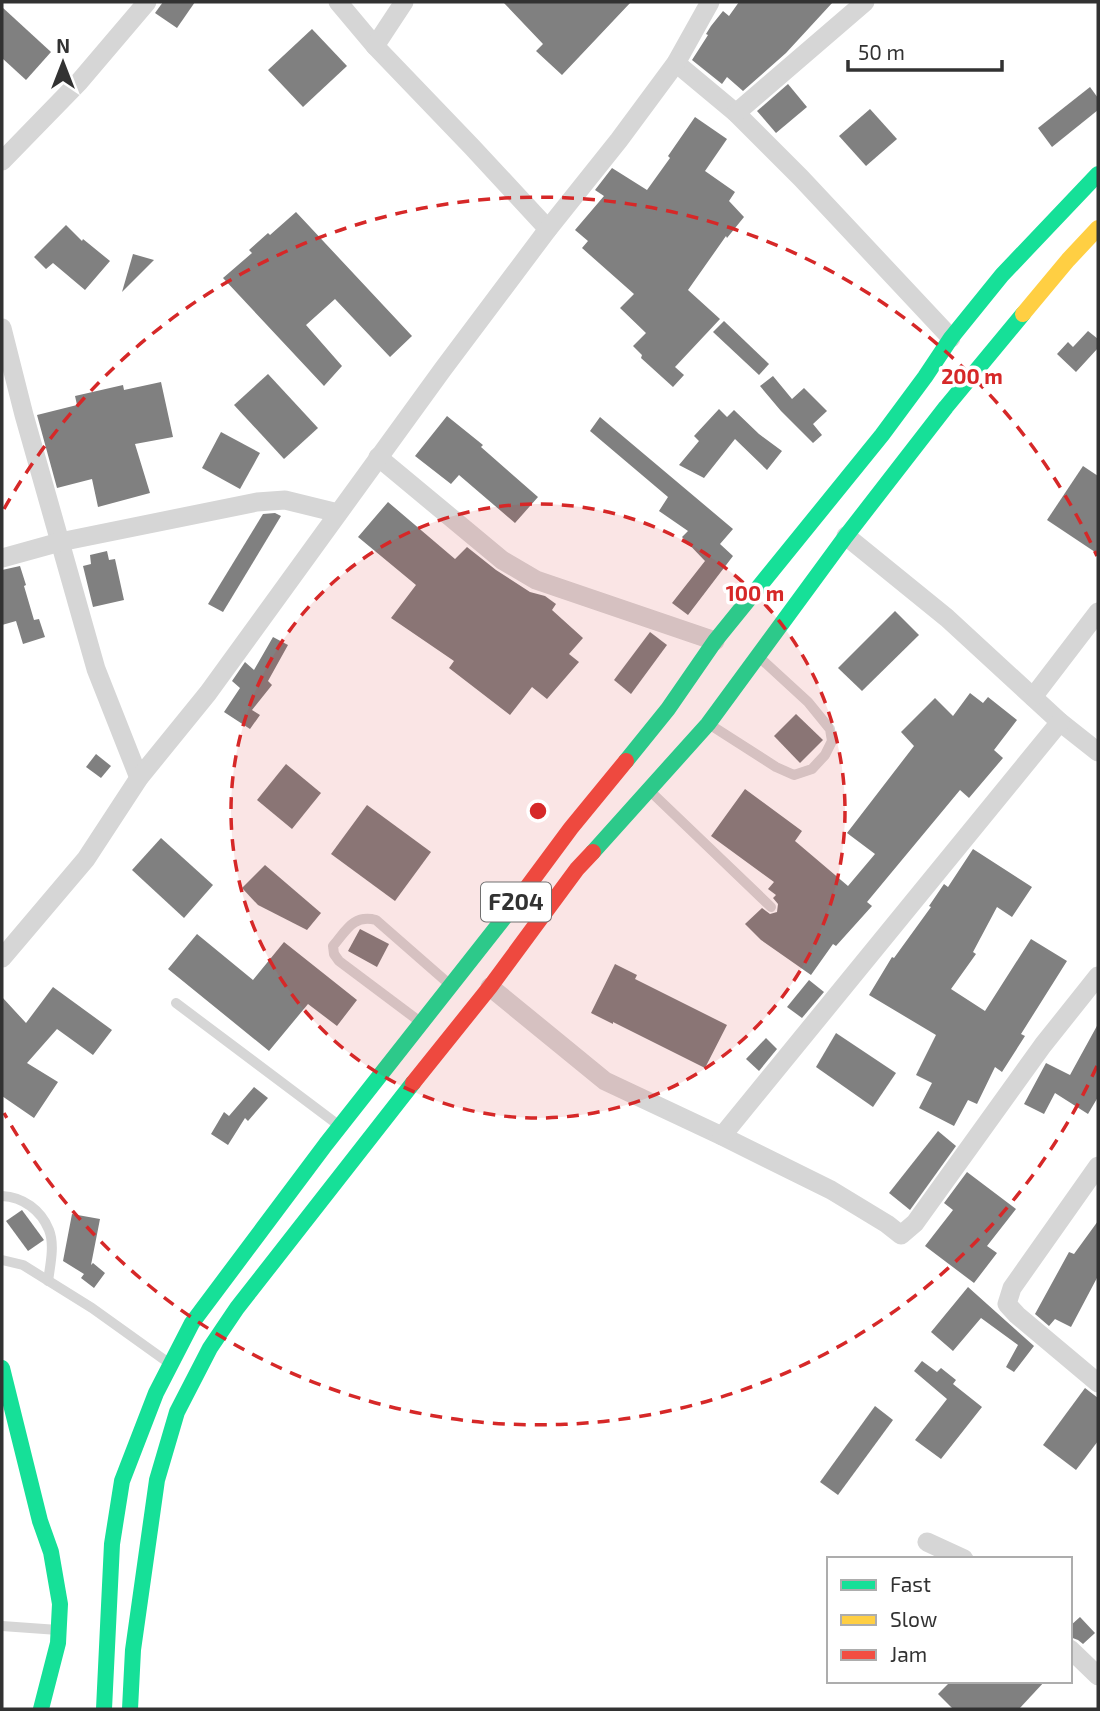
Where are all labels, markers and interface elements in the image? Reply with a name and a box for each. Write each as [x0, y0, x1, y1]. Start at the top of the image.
north arrow [28, 28, 98, 98]
scale bar [848, 28, 1002, 72]
text: N [56, 34, 70, 57]
text: 50 m [858, 39, 905, 64]
text: 200 m [941, 363, 1003, 388]
text: 100 m [726, 580, 784, 605]
centre of rings [526, 799, 550, 823]
road number: F204 [481, 882, 551, 922]
legend [827, 1557, 1072, 1683]
text: Fast [890, 1571, 931, 1596]
text: Slow [890, 1606, 937, 1631]
text: Jam [890, 1641, 927, 1666]

